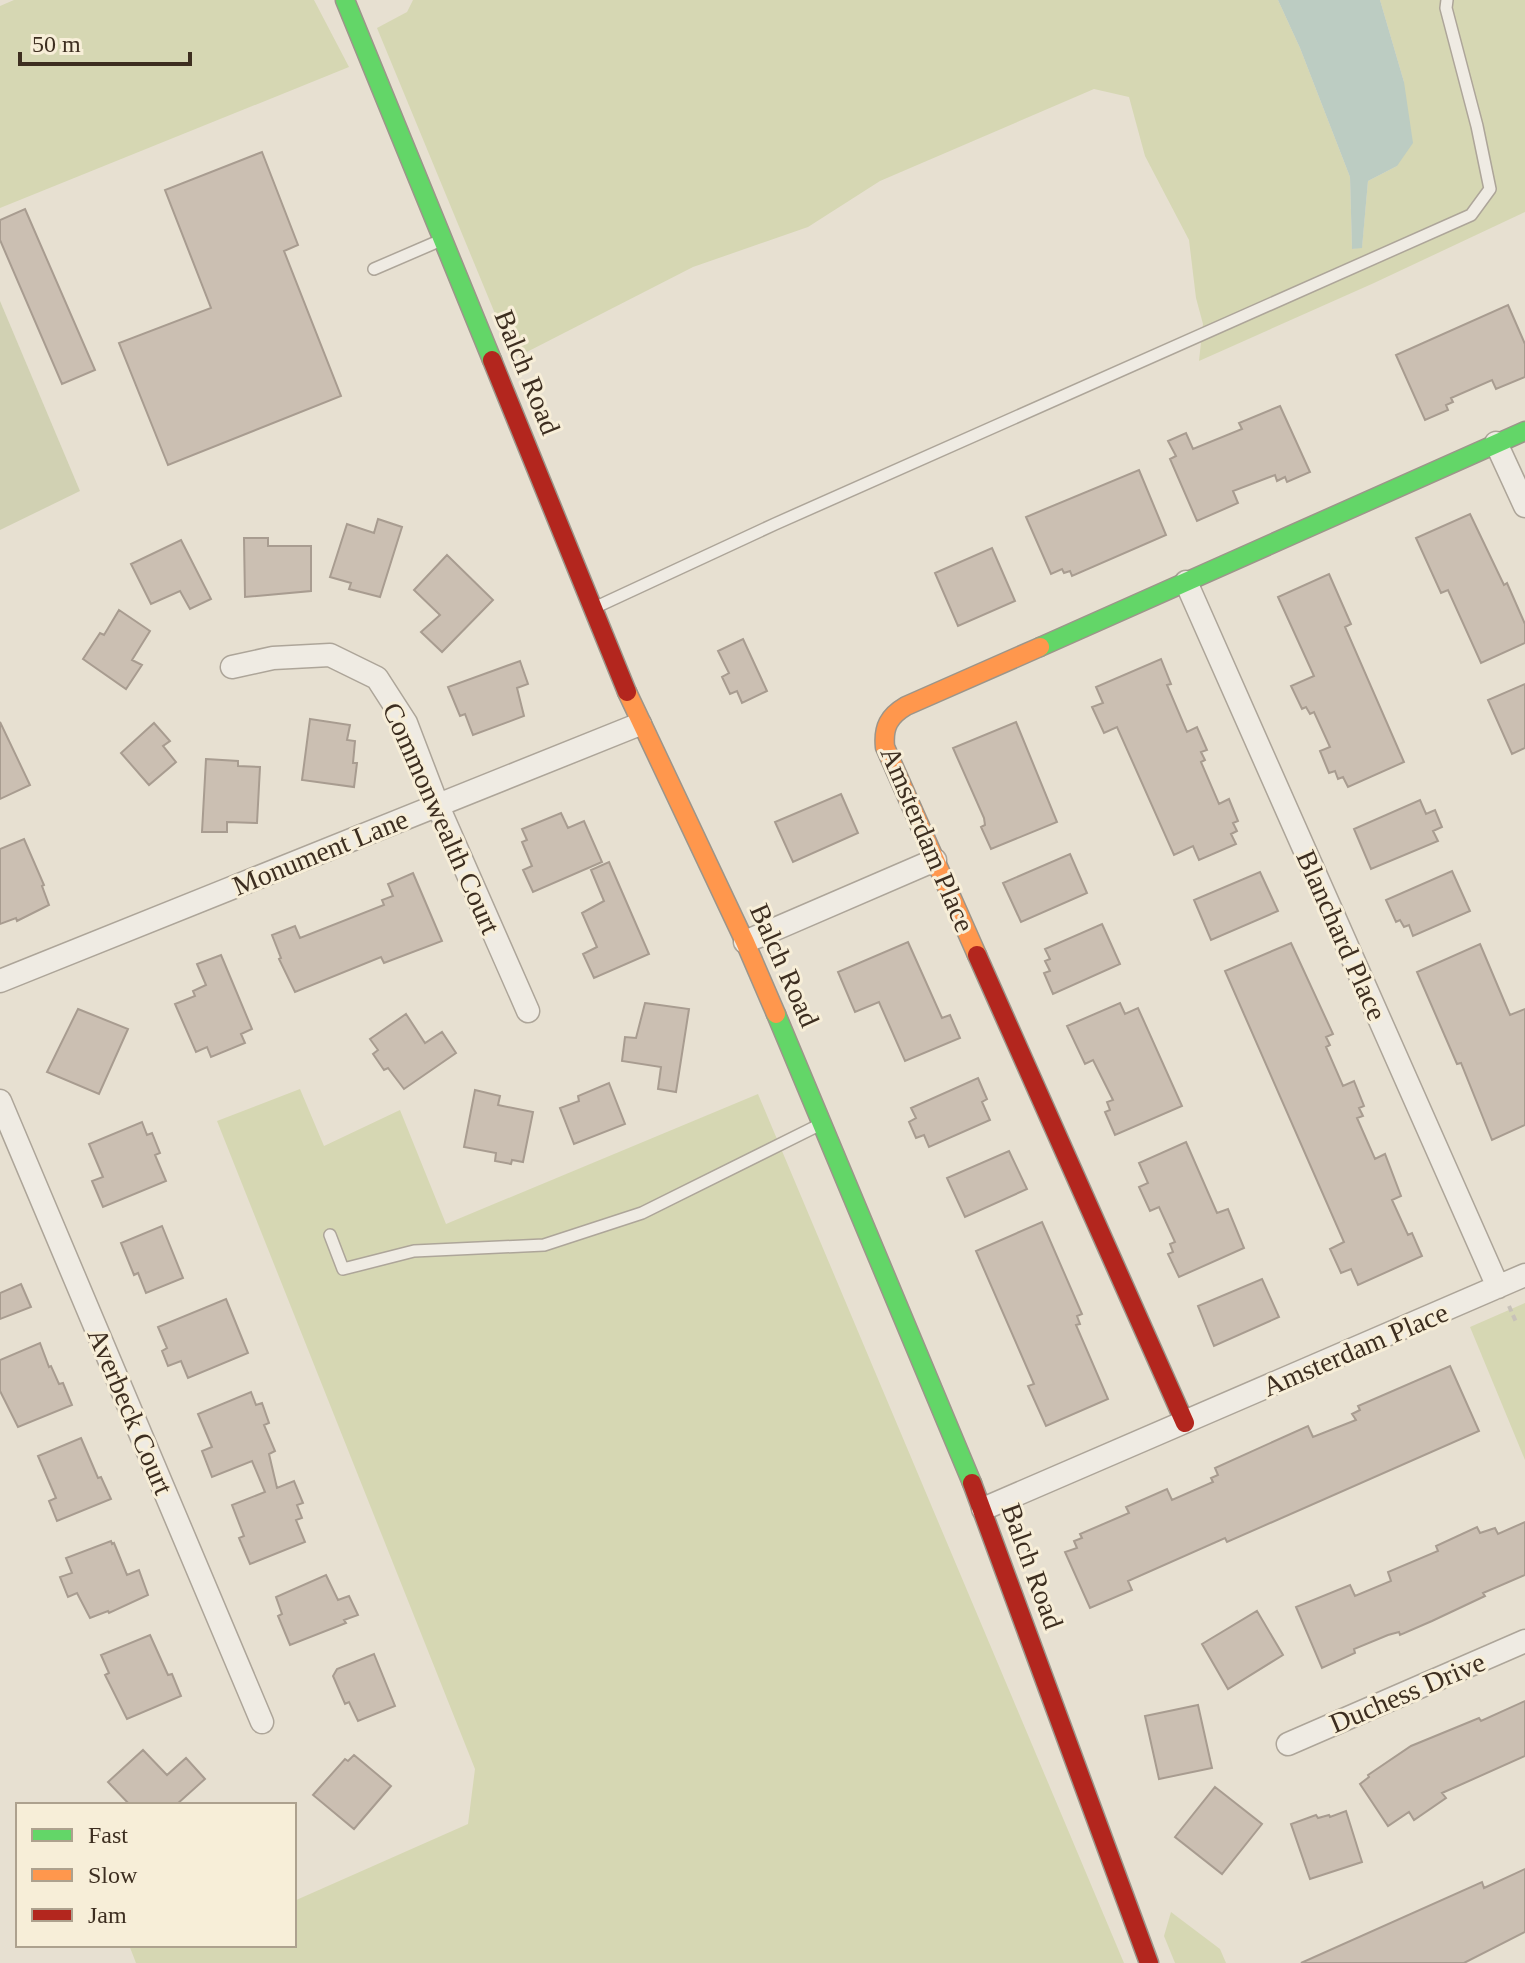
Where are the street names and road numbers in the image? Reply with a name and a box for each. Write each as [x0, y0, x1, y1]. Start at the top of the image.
street label: Balch Road [489, 305, 567, 439]
street label: Commonwealth Court [377, 698, 507, 939]
street label: Amsterdam Place [875, 742, 981, 937]
street label: Monument Lane [228, 803, 412, 902]
street label: Blanchard Place [1290, 845, 1393, 1025]
street label: Balch Road [744, 899, 825, 1032]
street label: Amsterdam Place [1258, 1296, 1453, 1402]
street label: Averbeck Court [82, 1323, 180, 1499]
street label: Balch Road [995, 1499, 1070, 1633]
street label: Duchess Drive [1325, 1646, 1489, 1739]

